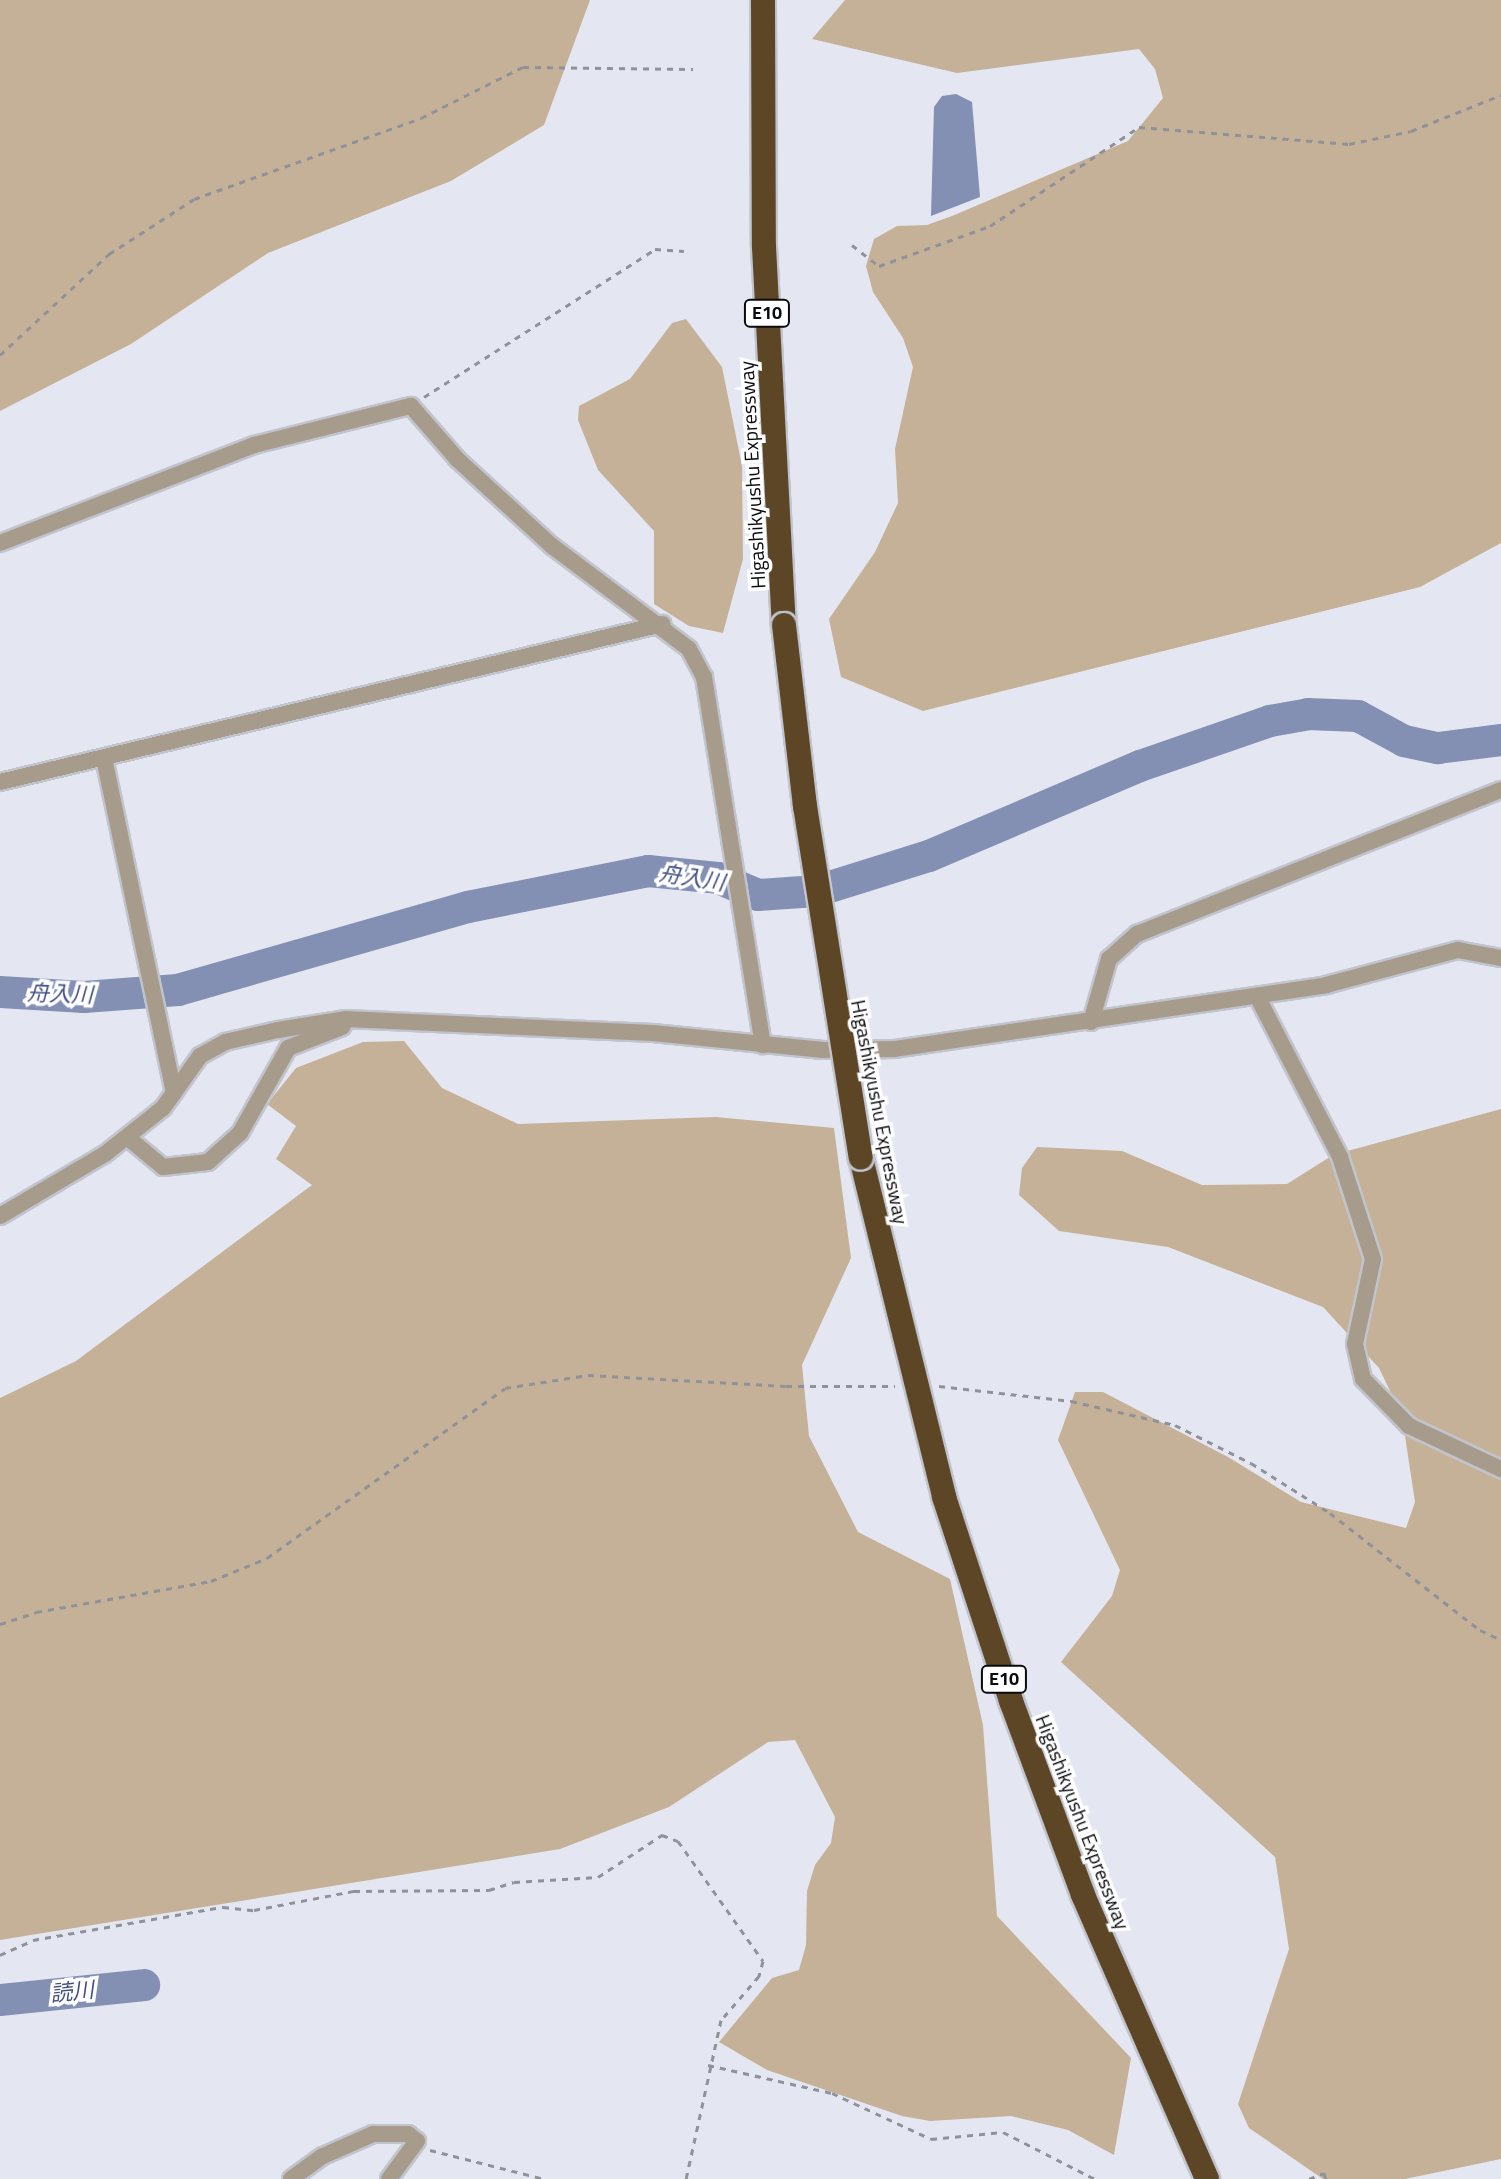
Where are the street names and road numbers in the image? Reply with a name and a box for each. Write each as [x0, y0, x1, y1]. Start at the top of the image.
road number: E10 [743, 299, 791, 327]
street label: Higashikyushu Expressway [734, 360, 770, 590]
street label: Higashikyushu Expressway [846, 998, 914, 1226]
road number: E10 [980, 1665, 1028, 1693]
street label: Higashikyushu Expressway [1031, 1711, 1135, 1933]

